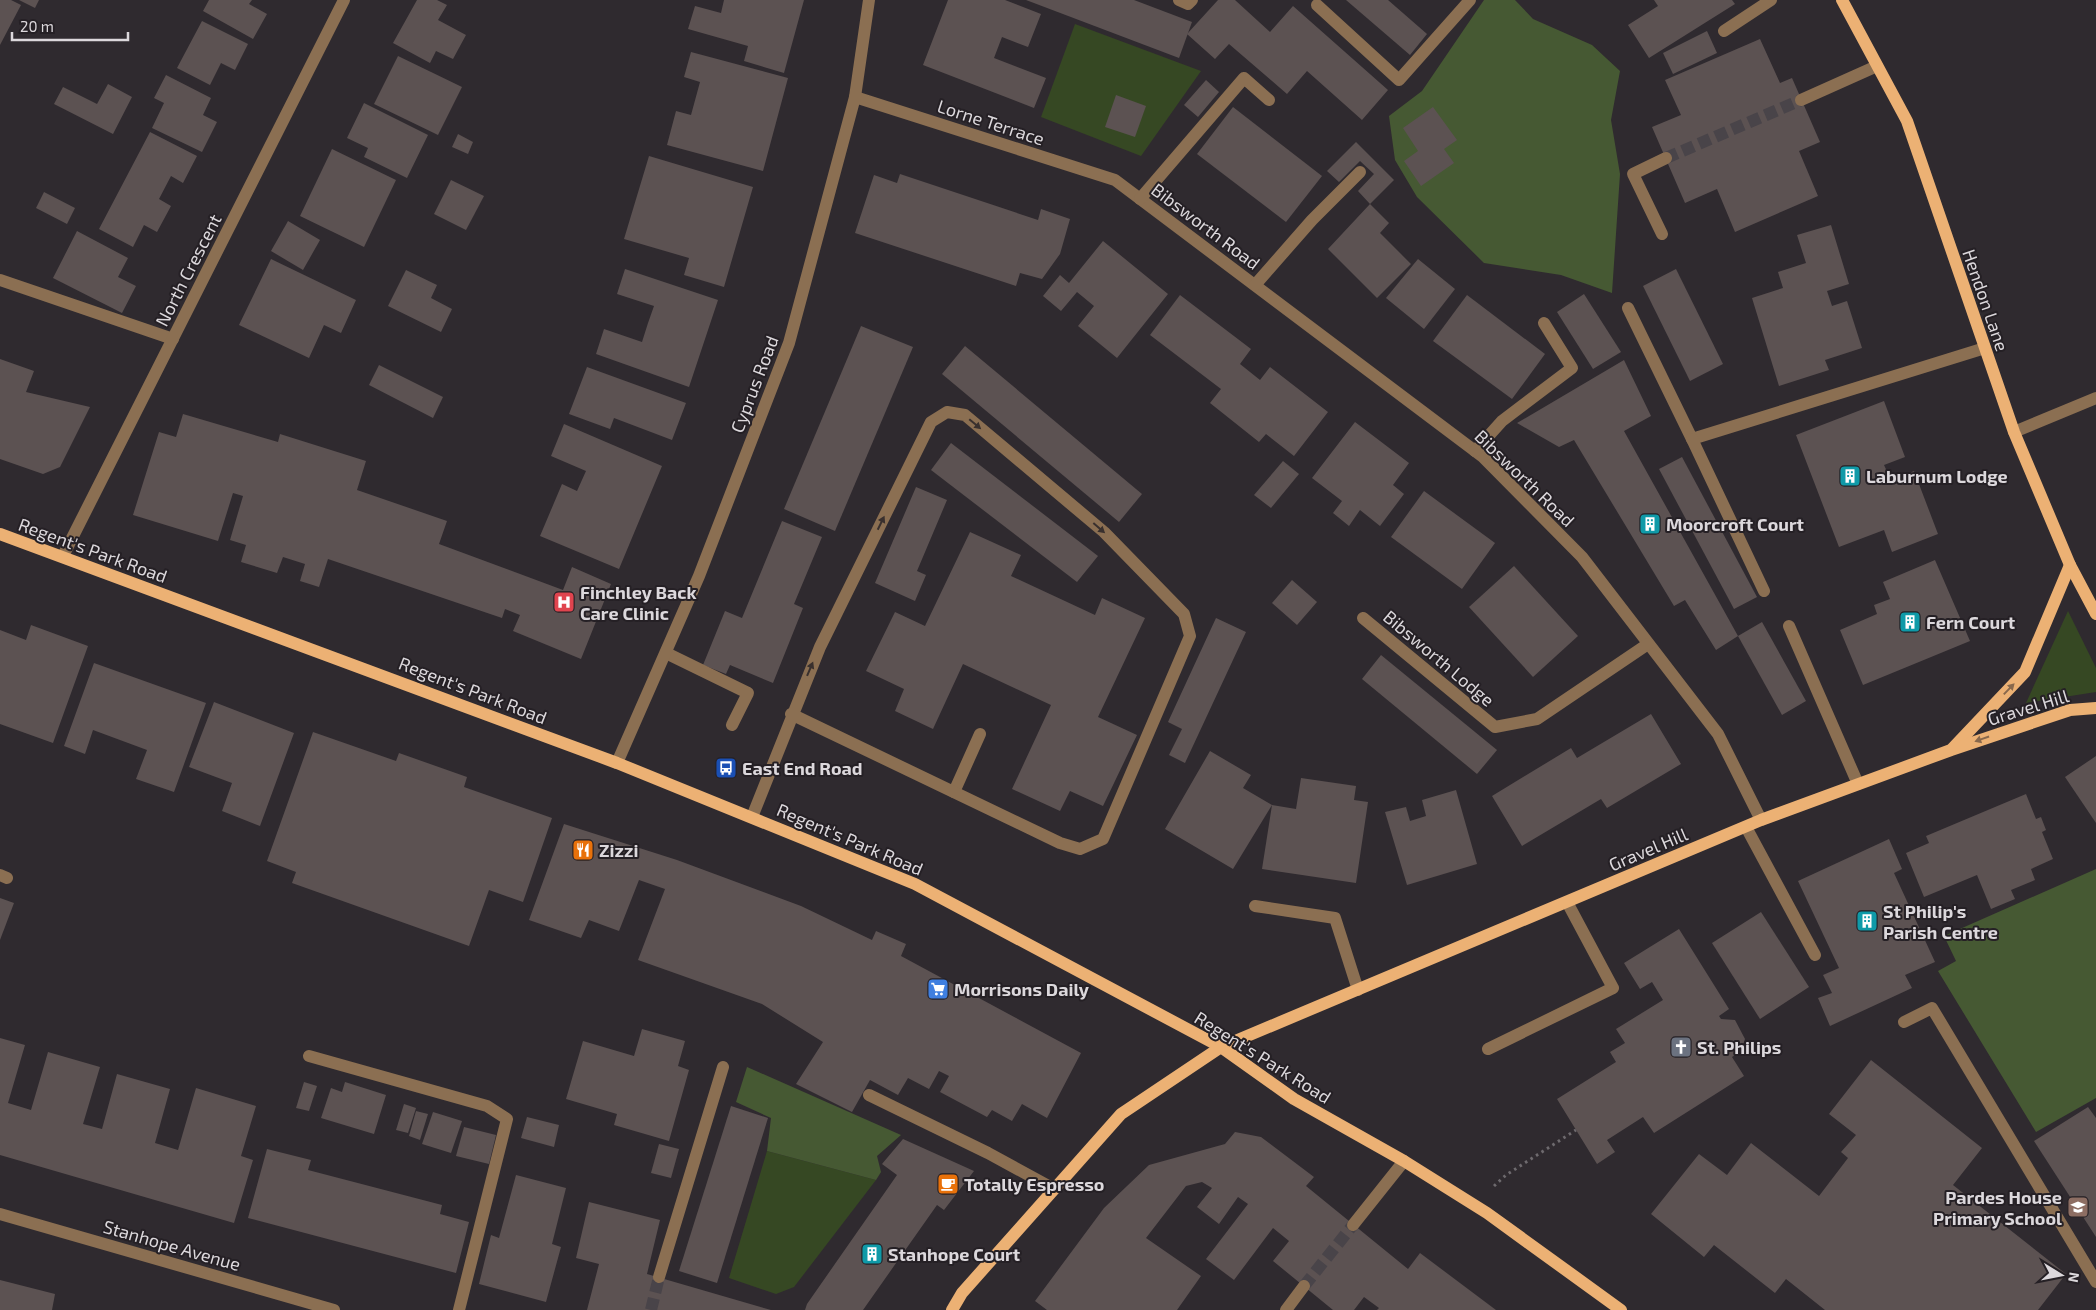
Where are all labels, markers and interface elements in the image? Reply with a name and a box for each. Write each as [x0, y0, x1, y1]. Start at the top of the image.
scale bar [12, 10, 129, 42]
text: 20 m [20, 17, 54, 35]
street label: Lorne Terrace [935, 94, 1047, 150]
street label: Bibsworth Road [1147, 178, 1265, 274]
street label: North Crescent [150, 210, 226, 330]
street label: Hendon Lane [1958, 246, 2014, 354]
street label: Cyprus Road [725, 332, 783, 436]
one-way arrow [968, 418, 981, 429]
street label: Bibsworth Road [1471, 425, 1579, 531]
building icon: Laburnum Lodge [1838, 464, 1862, 488]
place label: Laburnum Lodge [1866, 465, 2008, 487]
building icon: Moorcroft Court [1638, 512, 1662, 536]
street label: Regent's Park Road [16, 513, 170, 587]
place label: Moorcroft Court [1666, 513, 1805, 535]
one-way arrow [877, 515, 885, 530]
one-way arrow [1093, 522, 1105, 534]
place label: Finchley Back Care Clinic [580, 581, 696, 624]
hospital icon: Finchley Back Care Clinic [552, 590, 576, 614]
street label: Bibsworth Lodge [1379, 605, 1499, 711]
building icon: Fern Court [1898, 610, 1922, 634]
place label: Fern Court [1926, 611, 2016, 633]
street label: Regent's Park Road [396, 652, 550, 728]
one-way arrow [807, 662, 815, 676]
one-way arrow [2003, 683, 2015, 695]
street label: Gravel Hill [1985, 684, 2072, 730]
one-way arrow [1974, 736, 1989, 744]
bus stop icon: East End Road [714, 756, 738, 780]
place label: East End Road [742, 757, 863, 779]
street label: Regent's Park Road [774, 798, 926, 880]
street label: Gravel Hill [1605, 822, 1691, 875]
restaurant icon: Zizzi [571, 838, 595, 862]
place label: Zizzi [599, 839, 638, 861]
place label: St Philip's Parish Centre [1883, 900, 1998, 943]
building icon: St Philip's Parish Centre [1855, 909, 1879, 933]
supermarket icon: Morrisons Daily [926, 977, 950, 1001]
place label: Morrisons Daily [954, 978, 1090, 1000]
street label: Regent's Park Road [1191, 1006, 1335, 1108]
church icon: St. Philips [1669, 1035, 1693, 1059]
place label: St. Philips [1697, 1036, 1781, 1058]
cafe icon: Totally Espresso [936, 1172, 960, 1196]
place label: Totally Espresso [964, 1173, 1104, 1195]
place label: Pardes House Primary School [1933, 1186, 2062, 1229]
school or university icon: Pardes House Primary School [2066, 1195, 2090, 1219]
street label: Stanhope Avenue [101, 1215, 243, 1275]
building icon: Stanhope Court [860, 1242, 884, 1266]
place label: Stanhope Court [888, 1243, 1021, 1265]
north arrow [2036, 1250, 2086, 1300]
text: N [2065, 1271, 2084, 1284]

